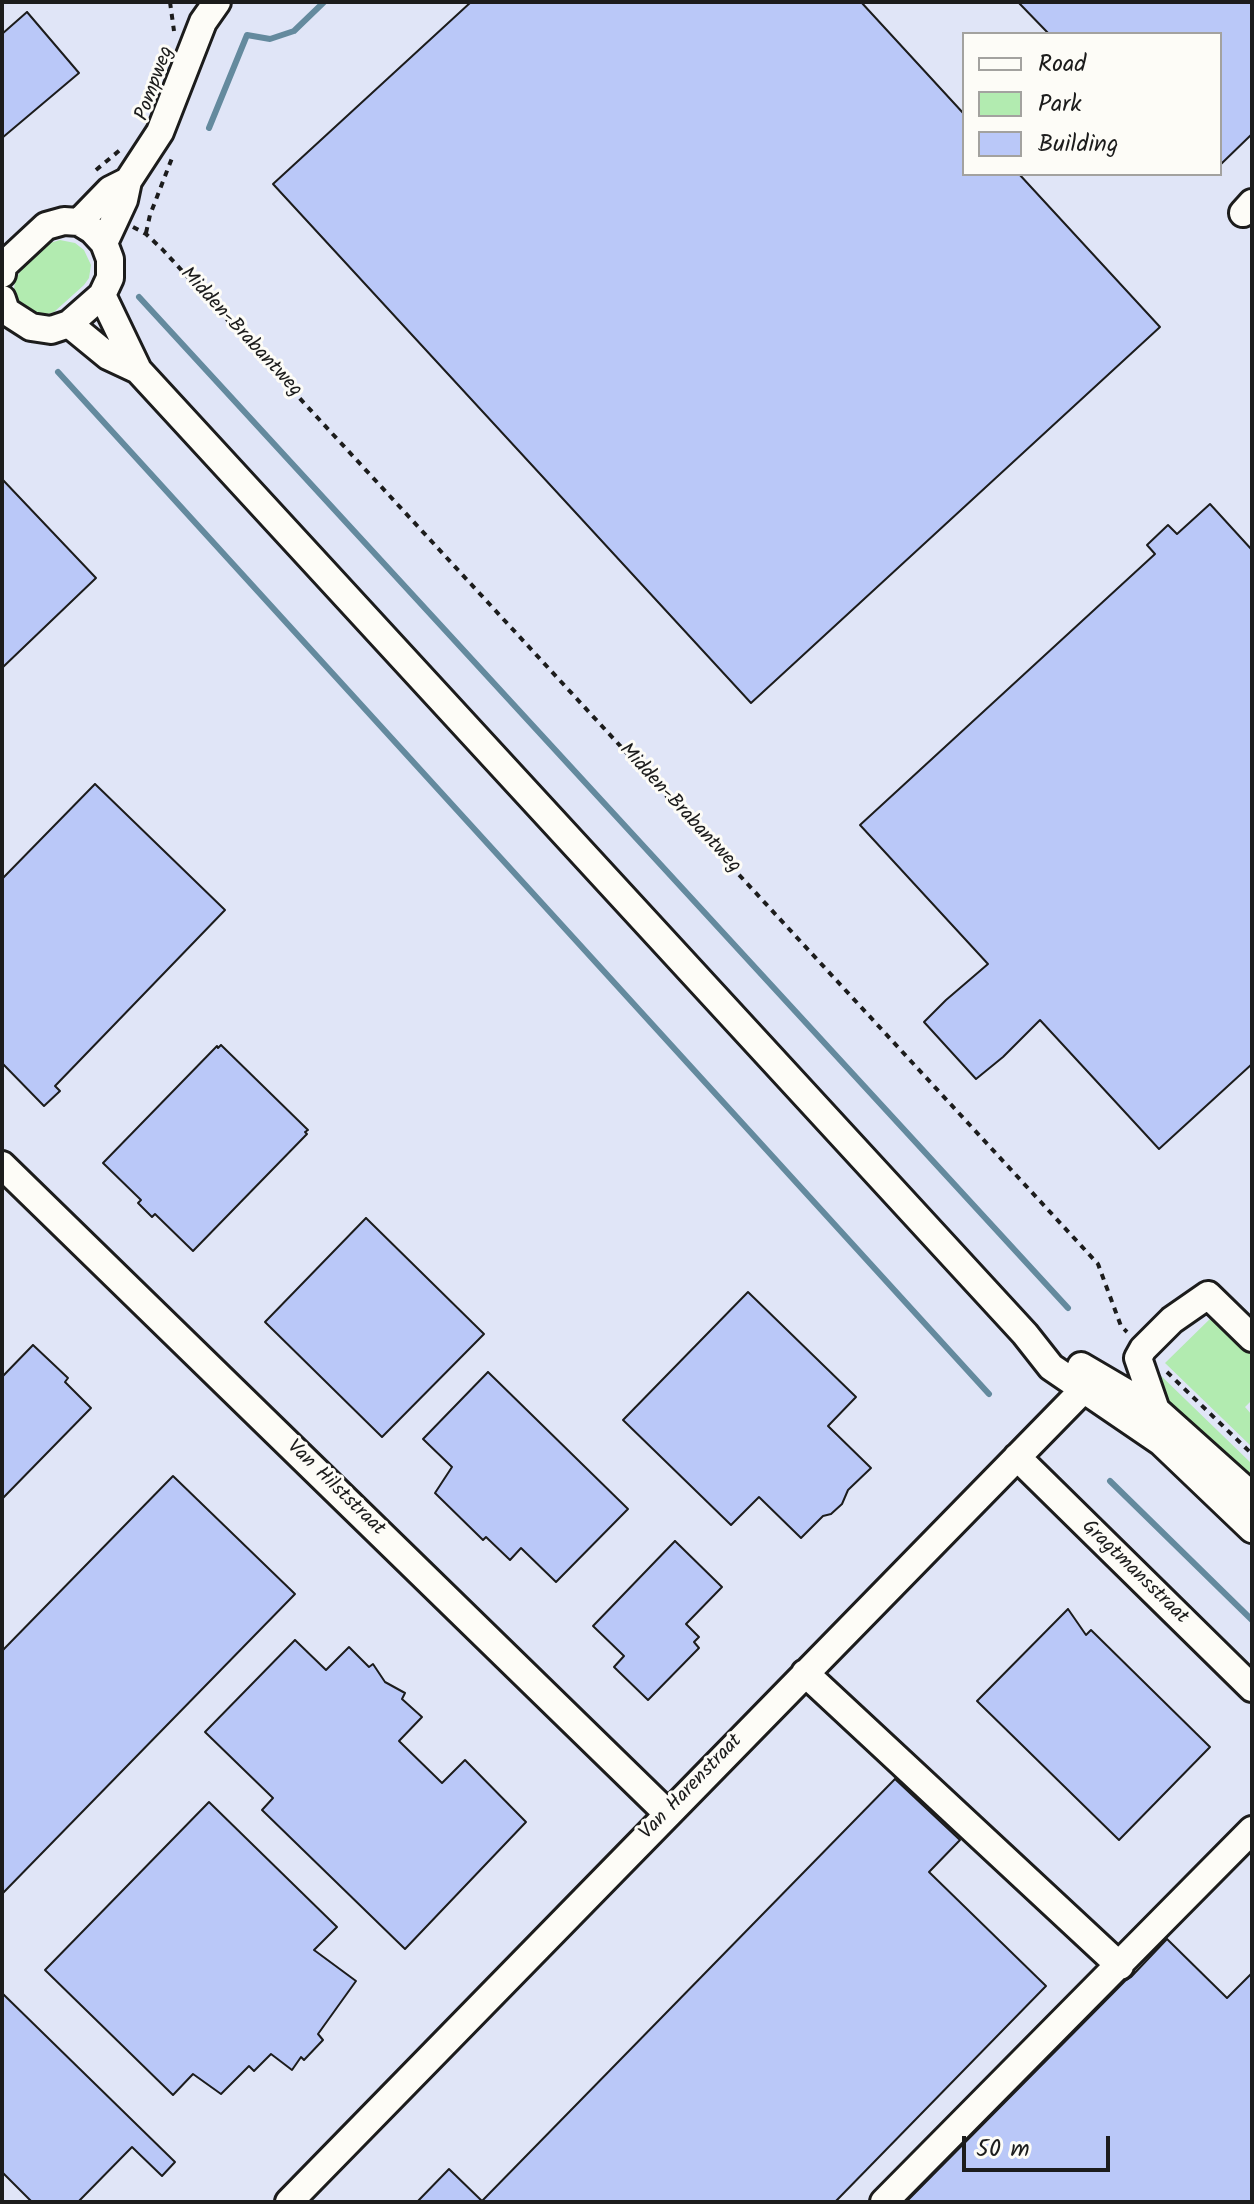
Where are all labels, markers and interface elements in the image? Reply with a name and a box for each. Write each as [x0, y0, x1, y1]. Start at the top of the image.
legend [962, 32, 1222, 176]
street label: Pompweg [131, 44, 181, 124]
text: Road [1038, 45, 1086, 84]
text: Park [1038, 85, 1082, 124]
text: Building [1038, 125, 1118, 164]
street label: Midden-Brabantweg [174, 263, 306, 403]
street label: Midden-Brabantweg [613, 739, 745, 879]
street label: Van Hilststraat [281, 1436, 389, 1542]
street label: Gragtmansstraat [1076, 1516, 1192, 1630]
street label: Van Harenstraat [636, 1730, 748, 1846]
scale bar [966, 2120, 1114, 2170]
text: 50 m [976, 2130, 1030, 2169]

